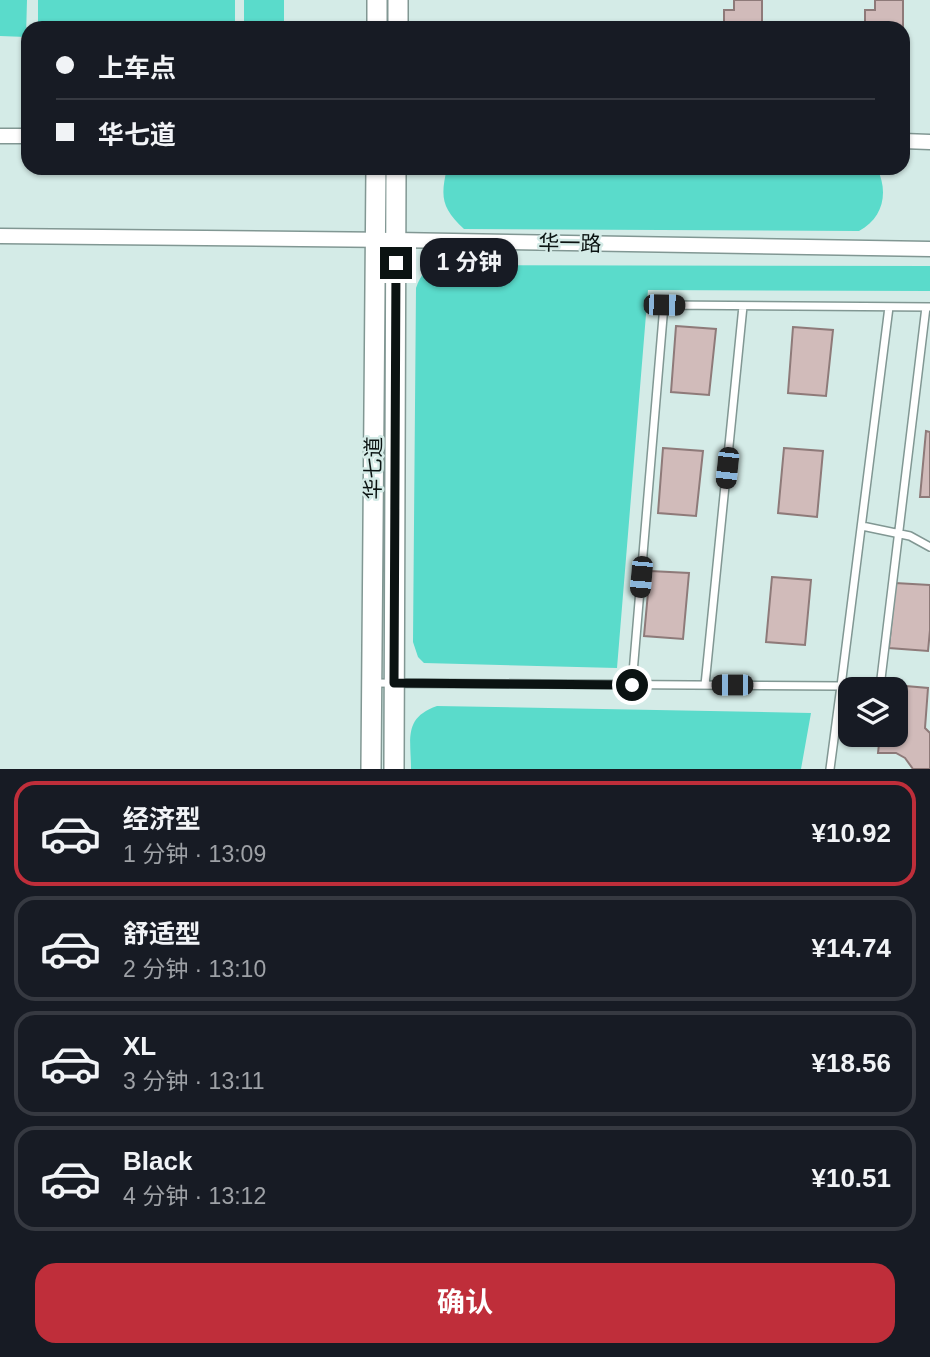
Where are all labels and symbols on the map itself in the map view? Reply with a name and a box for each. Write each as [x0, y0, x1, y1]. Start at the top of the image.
street label: 华一路 [538, 231, 602, 255]
callout: 1 分钟 [420, 238, 518, 288]
route end [380, 247, 412, 279]
car [643, 294, 686, 316]
street label: 华七道 [361, 436, 385, 500]
car [715, 446, 740, 490]
car [629, 555, 654, 599]
route start [616, 669, 648, 701]
car [712, 675, 754, 696]

